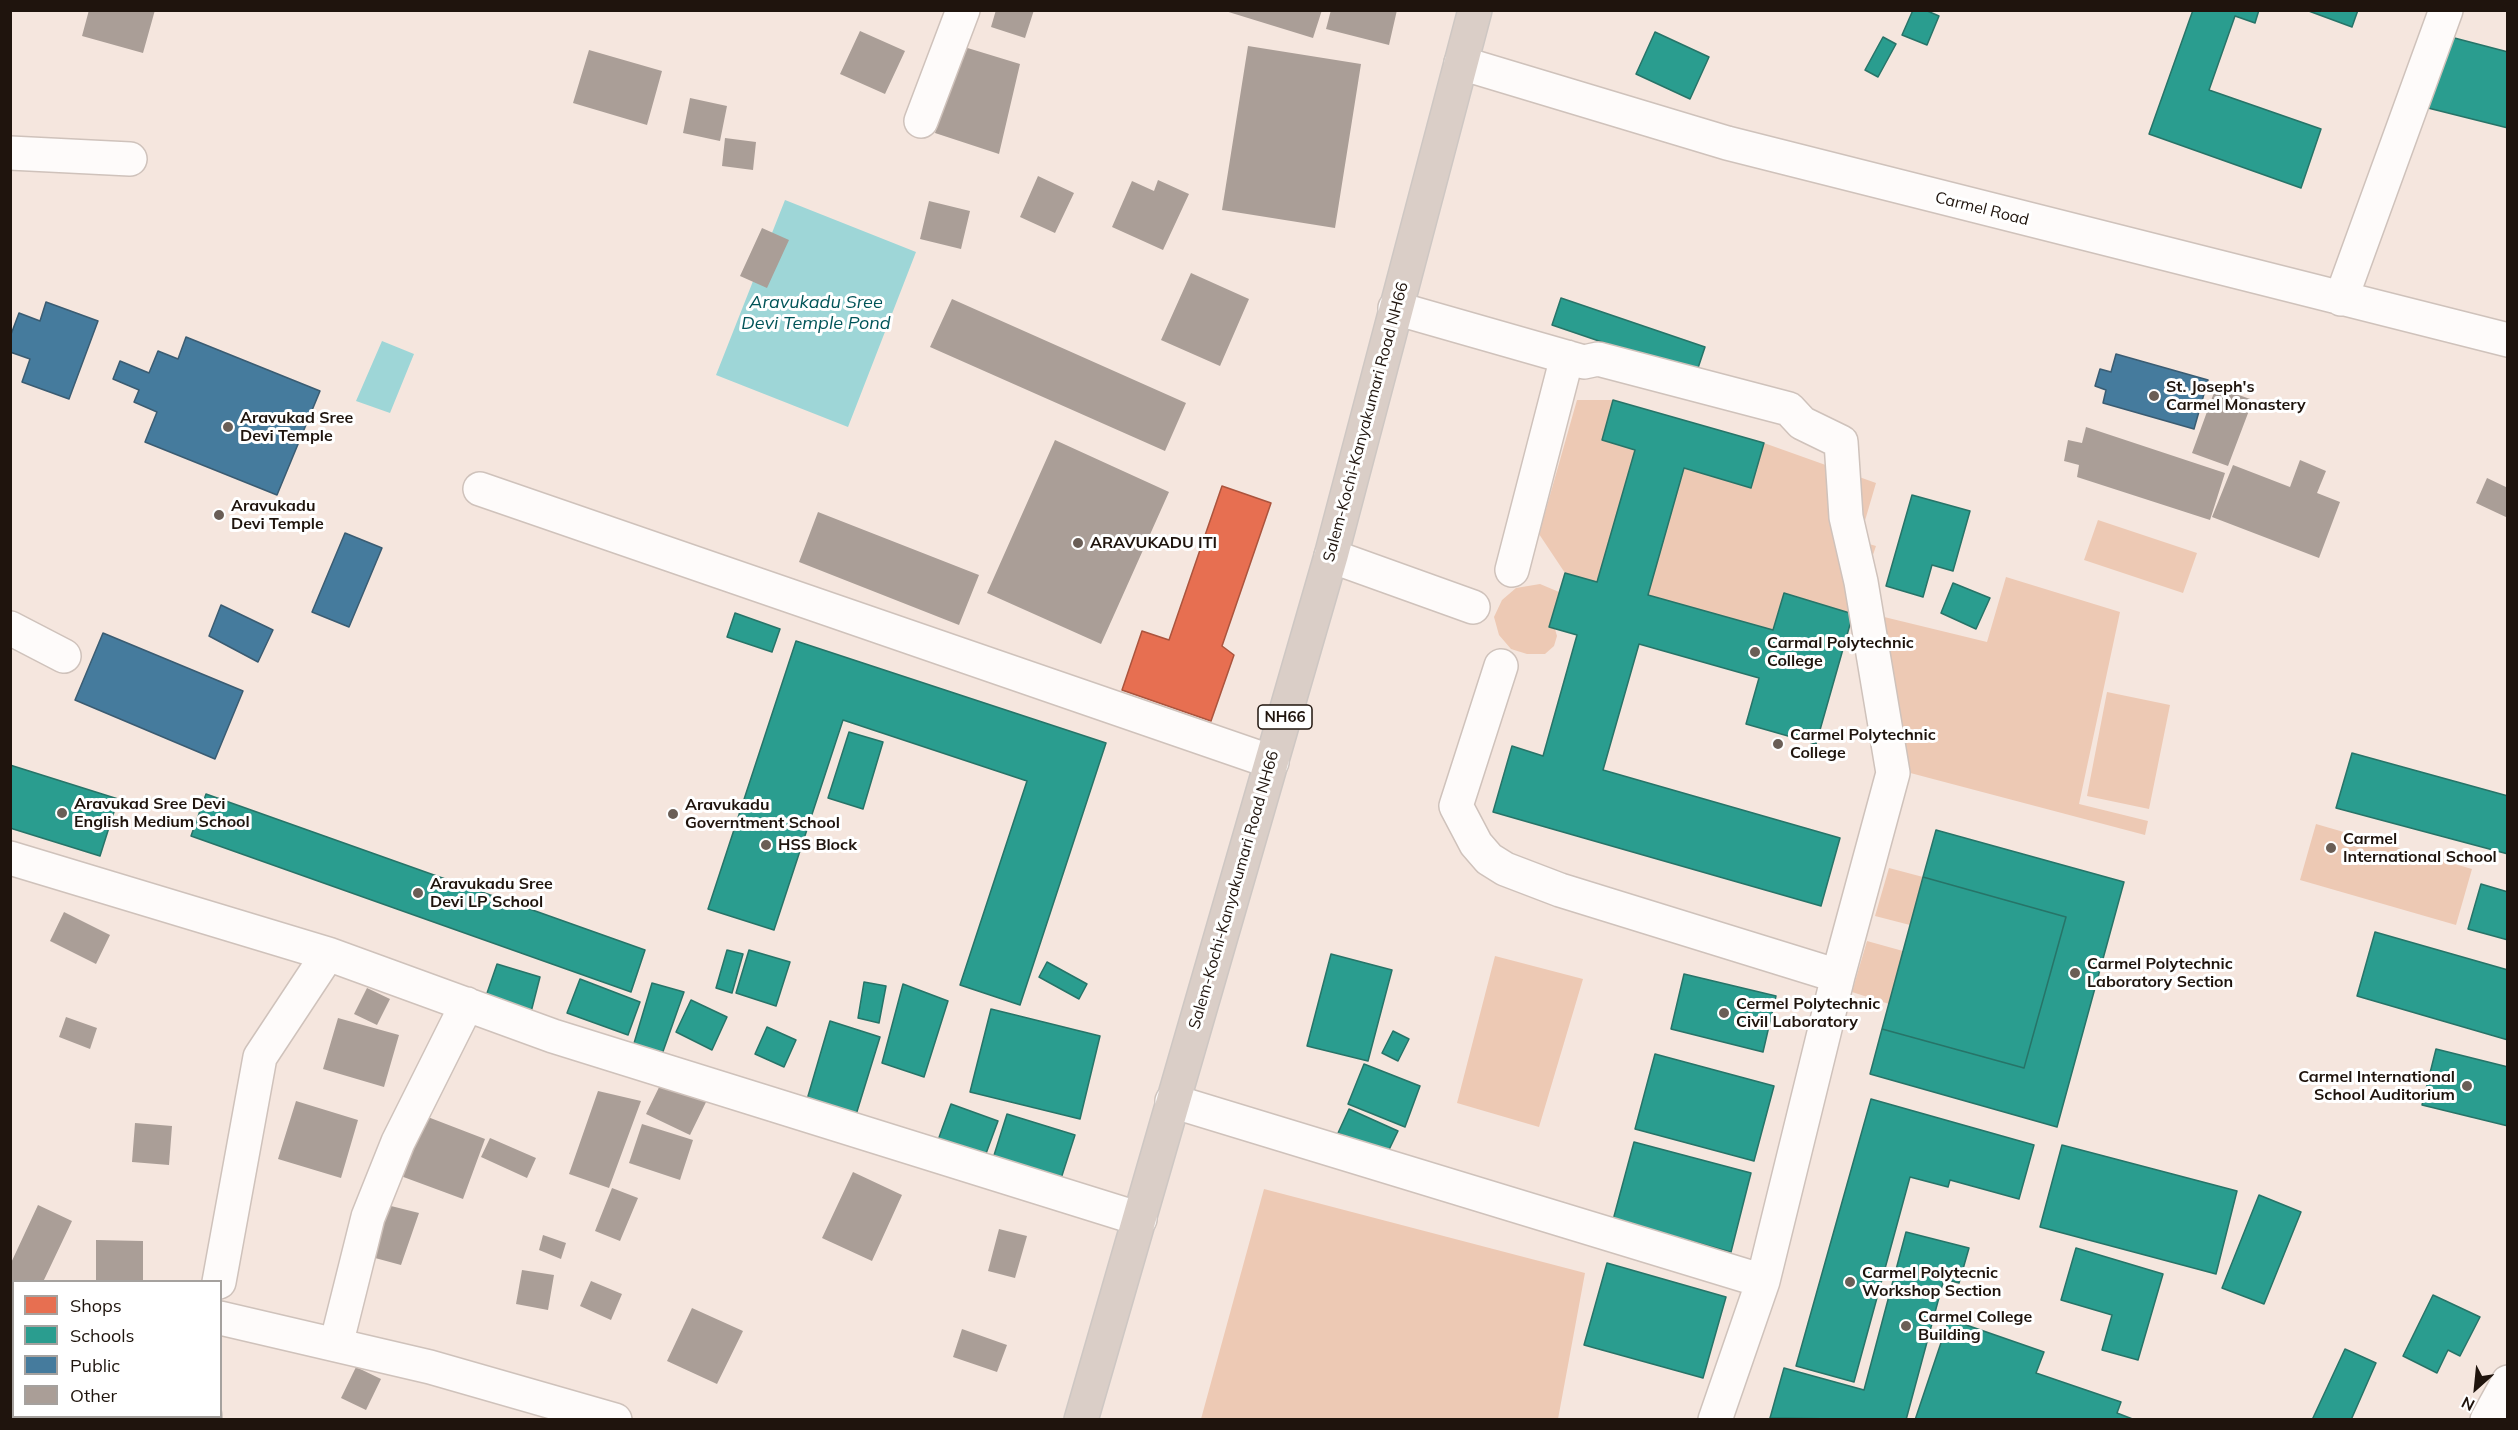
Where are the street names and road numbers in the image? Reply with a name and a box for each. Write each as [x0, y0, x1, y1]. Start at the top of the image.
street label: Carmel Road [1933, 188, 2031, 230]
street label: Salem-Kochi-Kanyakumari Road NH66 [1319, 280, 1413, 564]
road number: NH66 [1258, 705, 1312, 729]
street label: Salem-Kochi-Kanyakumari Road NH66 [1185, 749, 1283, 1031]

